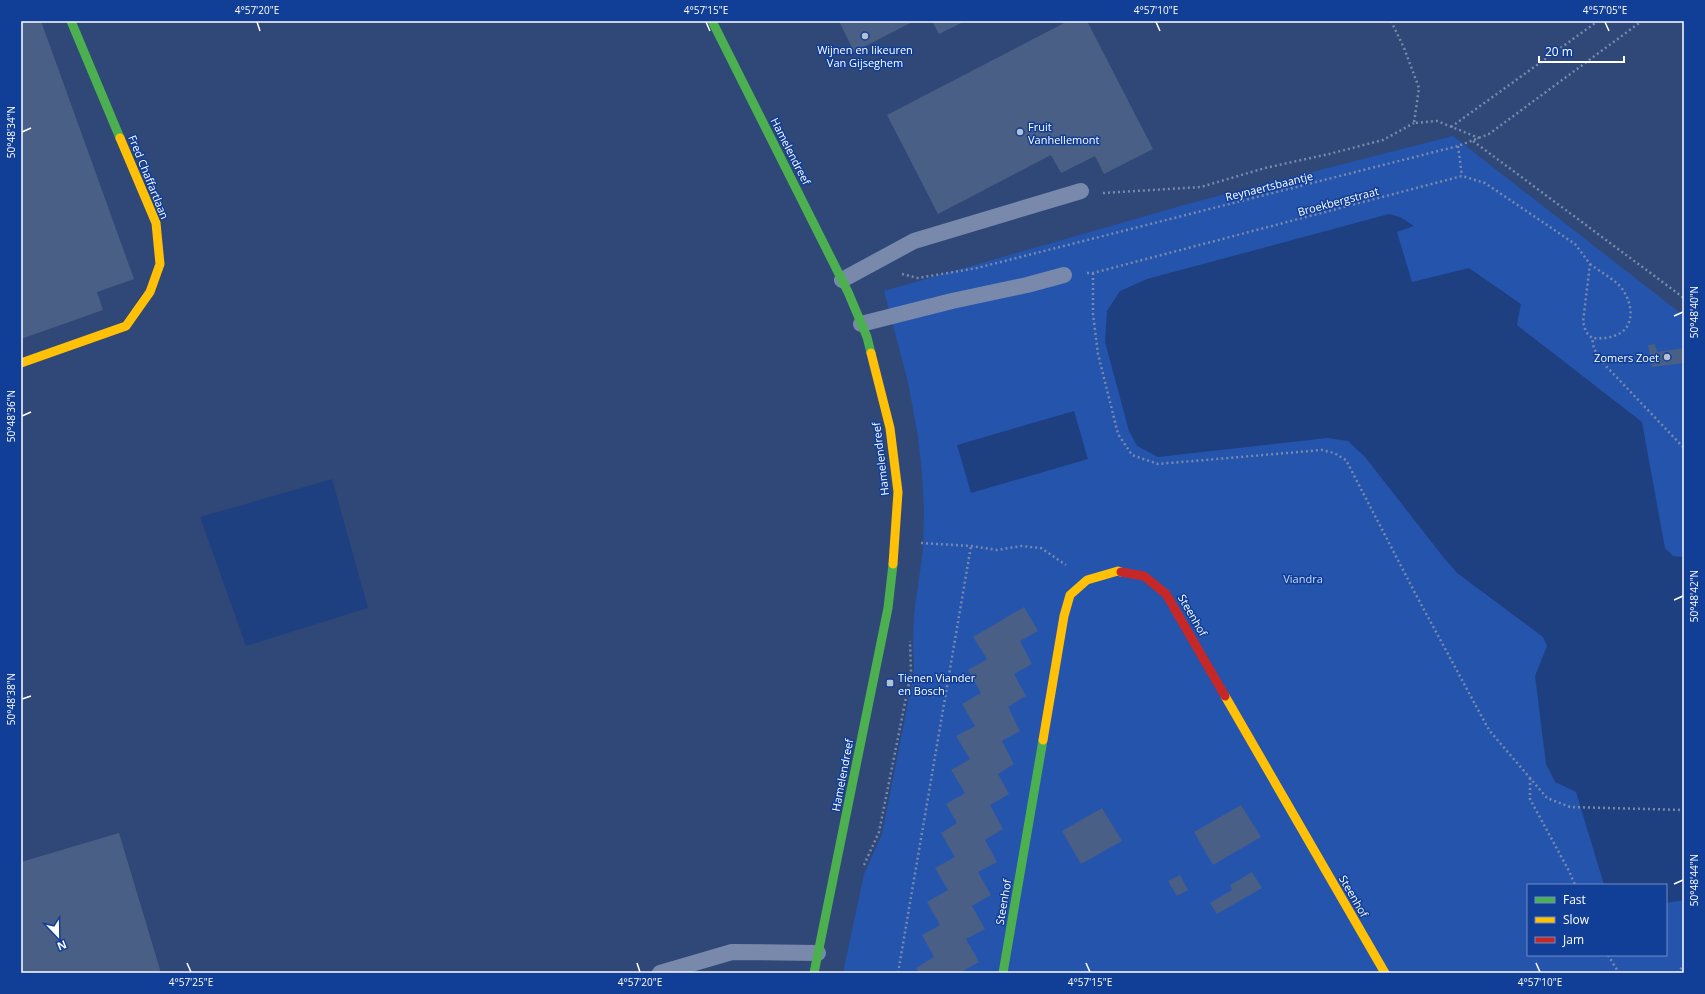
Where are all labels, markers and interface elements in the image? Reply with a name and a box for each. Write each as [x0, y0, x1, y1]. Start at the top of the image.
text: 4°57'20"E [235, 3, 279, 17]
text: 4°57'15"E [684, 3, 728, 17]
text: 4°57'10"E [1134, 3, 1178, 17]
text: 4°57'05"E [1583, 3, 1627, 17]
marker: Wijnen en likeuren Van Gijseghem [860, 31, 870, 41]
scale bar [1539, 38, 1624, 64]
place label: Wijnen en likeuren Van Gijseghem [817, 42, 913, 70]
text: 20 m [1545, 43, 1573, 60]
text: 50°48'34"N [4, 106, 18, 158]
street label: Hamelendreef [768, 115, 815, 188]
place label: Fruit Vanhellemont [1028, 119, 1100, 147]
marker: Fruit Vanhellemont [1015, 127, 1025, 137]
street label: Fred Chaffartlaan [125, 133, 173, 221]
street label: Reynaertsbaantje [1224, 168, 1314, 204]
street label: Broekbergstraat [1296, 183, 1380, 219]
text: 50°48'40"N [1687, 286, 1701, 338]
place label: Zomers Zoet [1594, 350, 1659, 365]
marker: Zomers Zoet [1662, 352, 1672, 362]
text: 50°48'36"N [4, 390, 18, 442]
street label: Hamelendreef [868, 420, 892, 496]
text: 50°48'42"N [1687, 570, 1701, 622]
park label: Viandra [1283, 571, 1323, 586]
street label: Steenhof [1175, 591, 1212, 640]
place label: Tienen Viander en Bosch [898, 670, 976, 698]
text: 50°48'38"N [4, 673, 18, 725]
marker: Tienen Viander en Bosch [885, 678, 895, 688]
street label: Hamelendreef [828, 736, 857, 813]
text: 50°48'44"N [1687, 854, 1701, 906]
street label: Steenhof [1336, 872, 1373, 921]
street label: Steenhof [992, 877, 1015, 926]
legend [1527, 884, 1667, 956]
text: Fast [1563, 891, 1586, 908]
text: Slow [1563, 911, 1590, 928]
north arrow [38, 916, 78, 956]
text: Jam [1562, 931, 1584, 948]
text: N [55, 937, 69, 954]
text: 4°57'25"E [169, 975, 213, 989]
text: 4°57'20"E [618, 975, 662, 989]
text: 4°57'15"E [1068, 975, 1112, 989]
text: 4°57'10"E [1518, 975, 1562, 989]

